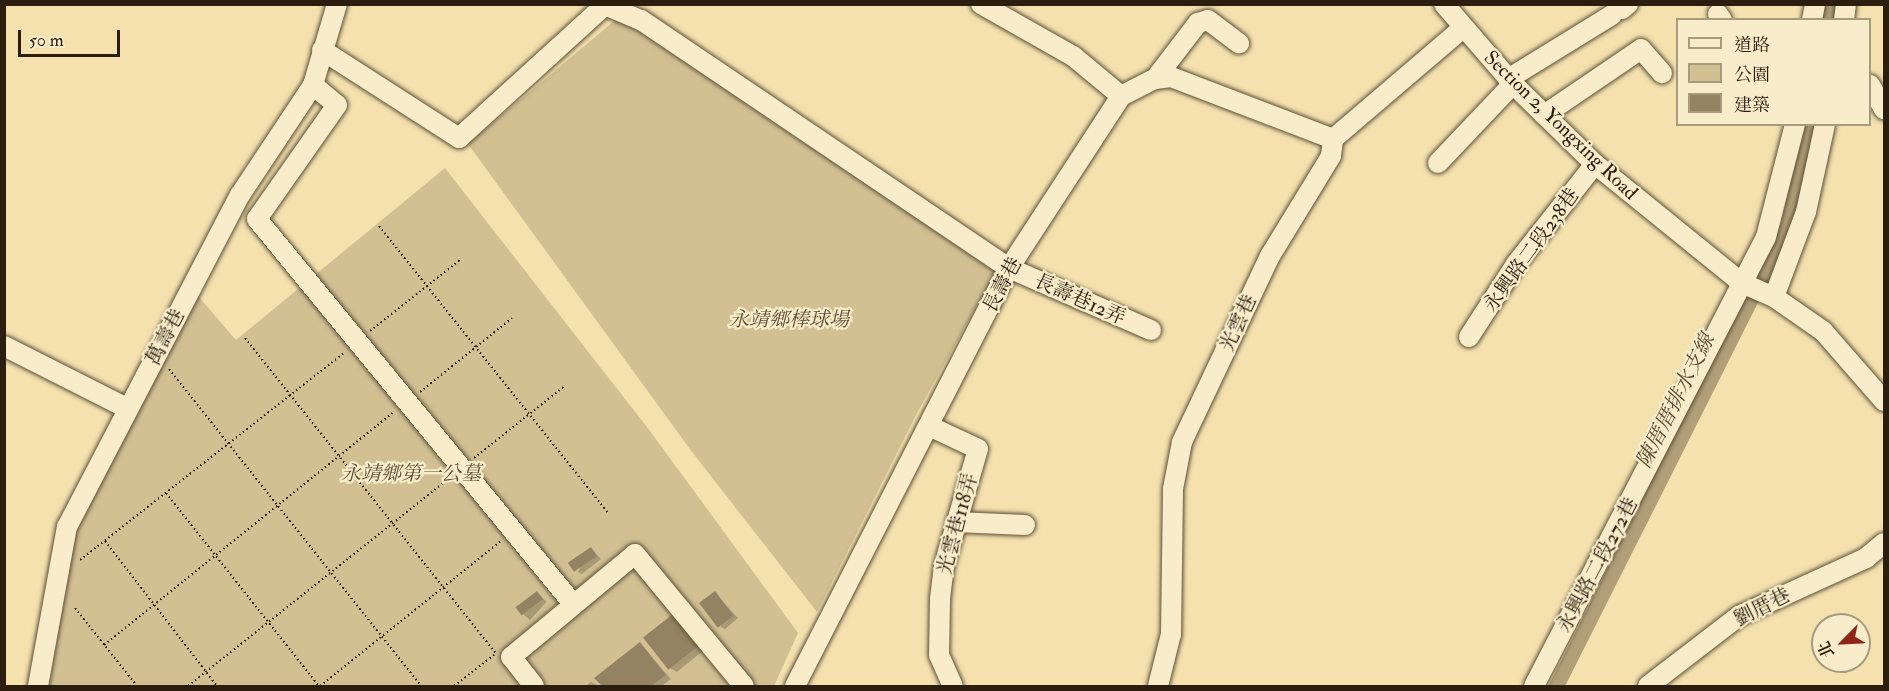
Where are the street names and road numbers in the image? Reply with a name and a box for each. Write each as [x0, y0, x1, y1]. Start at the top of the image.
street label: Section 2, Yongxing Road [1479, 45, 1643, 205]
street label: 永興路二段238巷 [1478, 183, 1584, 317]
street label: 長壽巷 [977, 253, 1027, 317]
street label: 長壽巷12弄 [1031, 268, 1129, 330]
street label: 光雲巷 [1214, 291, 1262, 355]
street label: 萬壽巷 [140, 305, 190, 369]
street label: 光雲巷118弄 [932, 471, 982, 577]
street label: 永興路二段272巷 [1551, 493, 1643, 637]
street label: 劉厝巷 [1730, 583, 1794, 631]

